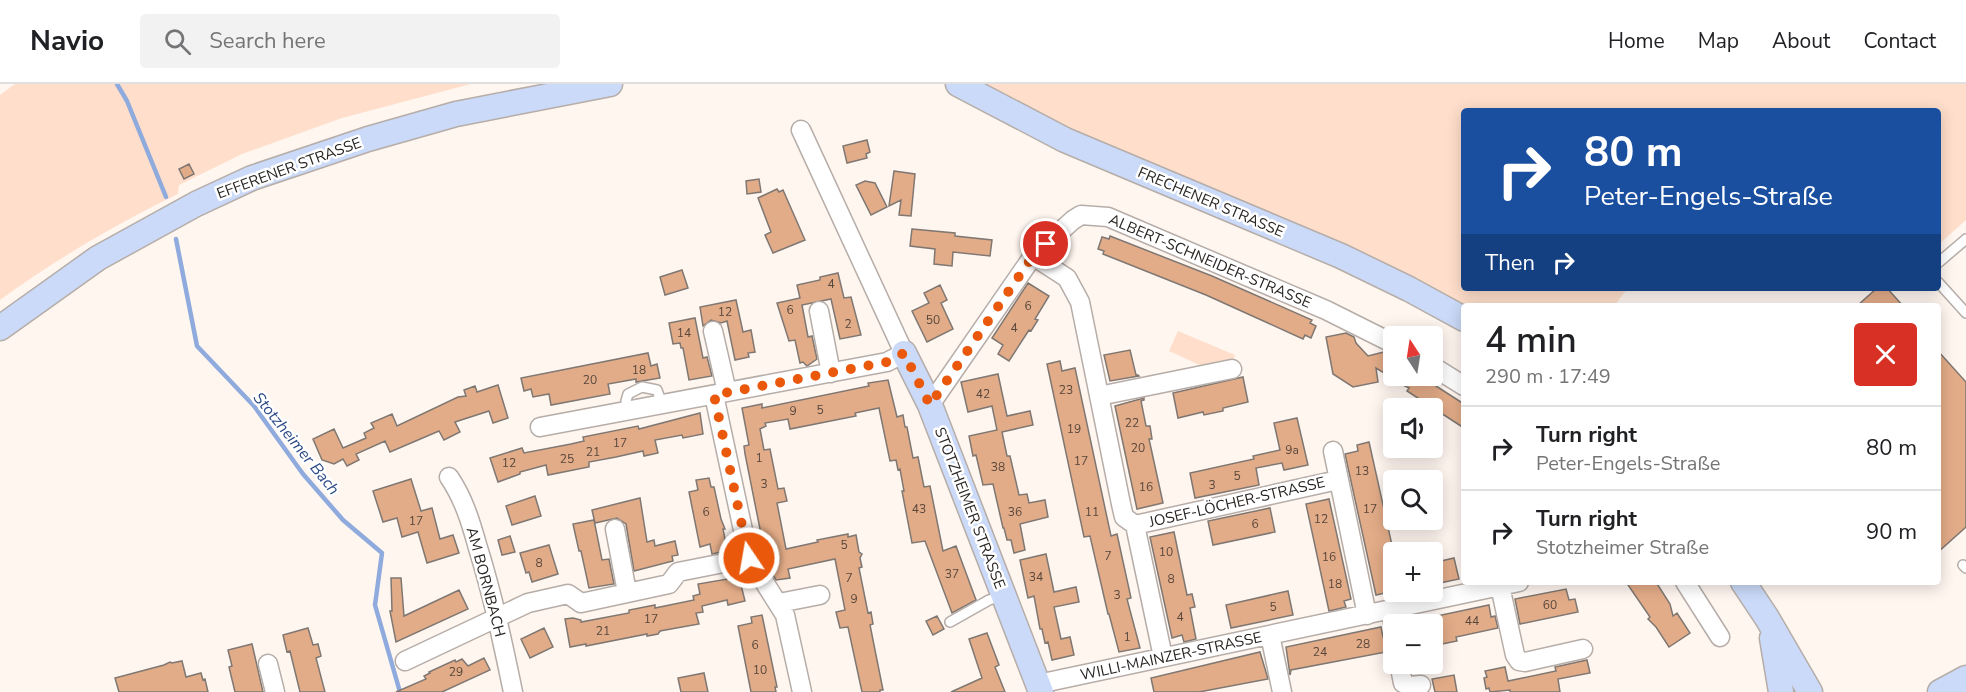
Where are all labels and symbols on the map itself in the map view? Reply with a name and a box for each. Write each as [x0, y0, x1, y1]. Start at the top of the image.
street label: EFFERENER STRASSE [214, 133, 364, 203]
street label: FRECHENER STRASSE [1135, 162, 1287, 242]
street label: ALBERT-SCHNEIDER-STRASSE [1106, 209, 1314, 313]
pin [1020, 218, 1071, 269]
house number: 4 [827, 276, 835, 292]
house number: 6 [1024, 298, 1032, 314]
house number: 6 [786, 302, 794, 318]
house number: 12 [718, 304, 732, 320]
house number: 50 [926, 312, 940, 328]
house number: 2 [844, 316, 852, 332]
house number: 4 [1010, 320, 1018, 336]
house number: 14 [677, 325, 691, 341]
north arrow [1383, 326, 1443, 386]
house number: 18 [632, 362, 646, 378]
house number: 20 [583, 372, 597, 388]
house number: 23 [1059, 382, 1073, 398]
house number: 42 [976, 386, 990, 402]
water label: Stotzheimer Bach [248, 388, 345, 500]
house number: 5 [816, 402, 824, 418]
house number: 9 [789, 403, 797, 419]
house number: 22 [1125, 415, 1139, 431]
house number: 19 [1067, 421, 1081, 437]
street label: STOTZHEIMER STRASSE [930, 424, 1010, 592]
house number: 17 [613, 435, 627, 451]
house number: 20 [1131, 440, 1145, 456]
house number: 9a [1285, 442, 1299, 458]
house number: 21 [586, 444, 600, 460]
house number: 1 [755, 450, 763, 466]
house number: 25 [560, 451, 574, 467]
house number: 17 [1074, 453, 1088, 469]
house number: 12 [502, 455, 516, 471]
house number: 38 [991, 459, 1005, 475]
house number: 13 [1355, 463, 1369, 479]
house number: 5 [1233, 468, 1241, 484]
street label: JOSEF-LÖCHER-STRASSE [1146, 472, 1327, 532]
house number: 3 [760, 476, 768, 492]
house number: 3 [1208, 477, 1216, 493]
house number: 16 [1139, 479, 1153, 495]
house number: 43 [912, 501, 926, 517]
house number: 17 [1363, 501, 1377, 517]
house number: 6 [702, 504, 710, 520]
house number: 36 [1008, 504, 1022, 520]
house number: 11 [1085, 504, 1099, 520]
house number: 12 [1314, 511, 1328, 527]
house number: 17 [409, 513, 423, 529]
house number: 6 [1251, 516, 1259, 532]
street label: AM BORNBACH [462, 525, 510, 639]
position arrow [717, 526, 781, 590]
house number: 5 [840, 537, 848, 553]
house number: 10 [1159, 544, 1173, 560]
house number: 7 [1104, 548, 1112, 564]
house number: 16 [1322, 549, 1336, 565]
house number: 8 [535, 555, 543, 571]
house number: 37 [945, 566, 959, 582]
house number: 34 [1029, 569, 1043, 585]
house number: 7 [845, 570, 853, 586]
house number: 8 [1167, 571, 1175, 587]
house number: 18 [1328, 576, 1342, 592]
house number: 3 [1113, 587, 1121, 603]
house number: 9 [850, 591, 858, 607]
house number: 60 [1543, 597, 1557, 613]
house number: 5 [1269, 599, 1277, 615]
house number: 4 [1176, 609, 1184, 625]
house number: 17 [644, 611, 658, 627]
house number: 44 [1465, 613, 1479, 629]
house number: 21 [596, 623, 610, 639]
street label: WILLI-MAINZER-STRASSE [1078, 627, 1264, 685]
house number: 1 [1123, 629, 1131, 645]
house number: 28 [1356, 636, 1370, 652]
house number: 6 [751, 637, 759, 653]
house number: 24 [1313, 644, 1327, 660]
house number: 10 [753, 662, 767, 678]
house number: 29 [449, 664, 463, 680]

